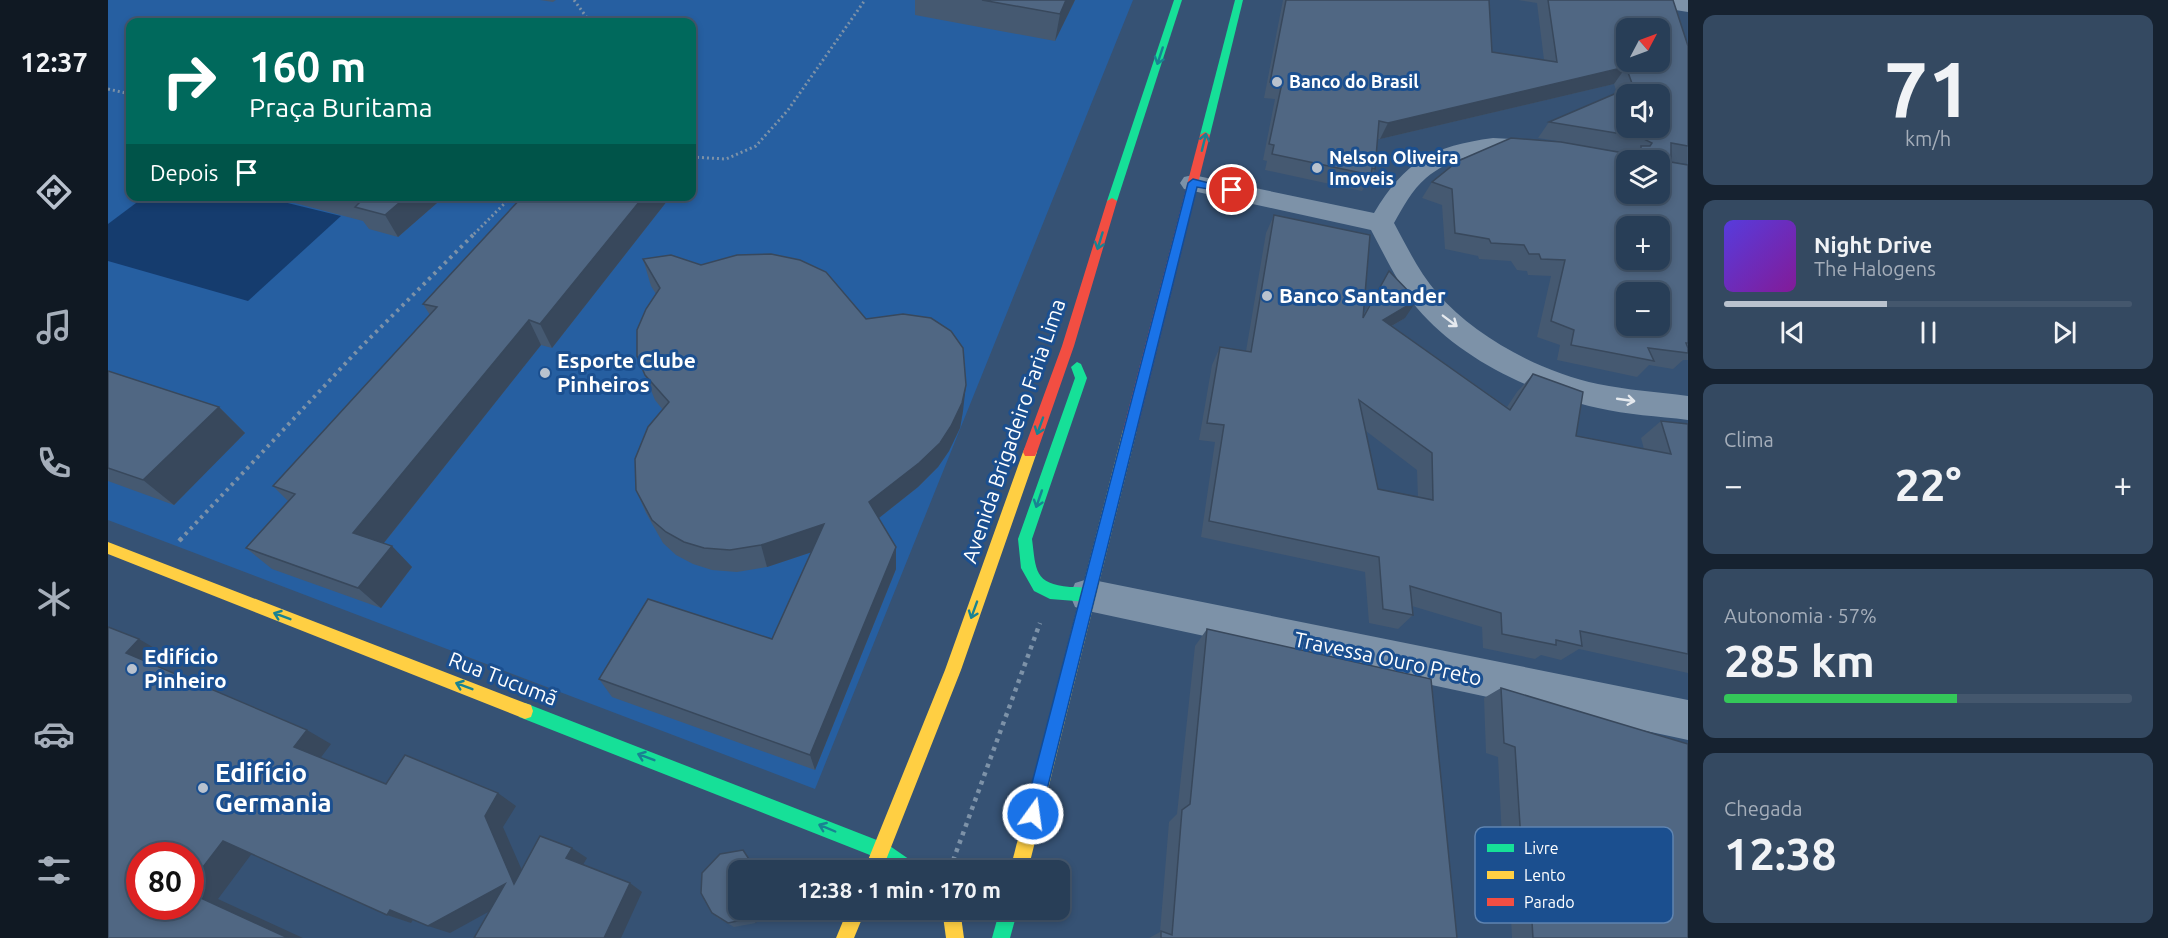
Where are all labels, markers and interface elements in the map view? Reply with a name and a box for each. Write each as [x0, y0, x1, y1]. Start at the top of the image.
north arrow [1616, 18, 1670, 72]
map controls [1616, 18, 1670, 336]
icon: right [150, 42, 228, 120]
text: 160 m [249, 43, 366, 90]
text: 71 [1884, 44, 1972, 132]
one-way arrow [1154, 46, 1165, 65]
text: 12:37 [20, 47, 88, 77]
place label: Banco do Brasil [1289, 71, 1419, 91]
marker: Banco do Brasil [1270, 75, 1284, 89]
button: sound [1616, 84, 1670, 138]
text: Praça Buritama [249, 92, 433, 122]
text: km/h [1905, 127, 1951, 150]
one-way arrow [1198, 132, 1210, 151]
place label: Nelson Oliveira Imoveis [1329, 147, 1459, 188]
button: layers [1616, 150, 1670, 204]
icon: arrive [230, 156, 263, 189]
text: Depois [150, 160, 218, 185]
marker: Nelson Oliveira Imoveis [1310, 161, 1324, 175]
pin [1206, 164, 1257, 215]
icon: directions [33, 171, 75, 213]
icon: arrive [1215, 173, 1248, 206]
button: + [1616, 216, 1670, 270]
one-way arrow [1094, 231, 1105, 250]
text: Night Drive [1814, 232, 1932, 257]
text: The Halogens [1814, 257, 1936, 280]
button: − [1616, 282, 1670, 336]
place label: Banco Santander [1279, 283, 1446, 307]
marker: Banco Santander [1260, 289, 1274, 303]
street label: Avenida Brigadeiro Faria Lima [956, 295, 1070, 566]
icon: music [33, 306, 75, 348]
one-way arrow [1442, 315, 1458, 327]
icon: previous [1776, 316, 1809, 349]
icon: pause [1912, 316, 1945, 349]
icon: next [2048, 316, 2081, 349]
place label: Esporte Clube Pinheiros [557, 348, 696, 396]
marker: Esporte Clube Pinheiros [538, 366, 552, 380]
one-way arrow [1615, 395, 1635, 406]
one-way arrow [1033, 417, 1044, 435]
text: Clima [1724, 428, 1774, 451]
icon: phone [33, 442, 75, 484]
text: 22° [1895, 459, 1961, 510]
text: − [1724, 466, 1743, 503]
text: + [2113, 466, 2132, 503]
one-way arrow [1032, 490, 1043, 508]
icon: climate [33, 578, 75, 620]
one-way arrow [968, 600, 979, 619]
text: Autonomia · 57% [1724, 604, 1877, 627]
one-way arrow [273, 609, 292, 620]
street label: Travessa Ouro Preto [1292, 626, 1484, 690]
text: 285 km [1724, 635, 1875, 686]
place label: Edifício Pinheiro [144, 644, 227, 692]
street label: Rua Tucumã [446, 646, 561, 710]
marker: Edifício Pinheiro [125, 662, 139, 676]
one-way arrow [455, 680, 474, 691]
icon: car [33, 713, 75, 755]
one-way arrow [637, 750, 656, 761]
place label: Edifício Germania [215, 758, 332, 817]
marker: Edifício Germania [196, 781, 210, 795]
position arrow [1001, 782, 1065, 846]
text: Chegada [1724, 797, 1802, 820]
one-way arrow [819, 822, 837, 833]
legend [1475, 827, 1673, 923]
text: 12:38 [1724, 828, 1837, 879]
text: Livre [1524, 839, 1559, 857]
speed limit sign: 80 [126, 842, 204, 920]
icon: filters [33, 849, 75, 891]
text: Lento [1524, 866, 1566, 884]
text: 12:38 · 1 min · 170 m [797, 877, 1001, 902]
text: Parado [1524, 893, 1575, 911]

